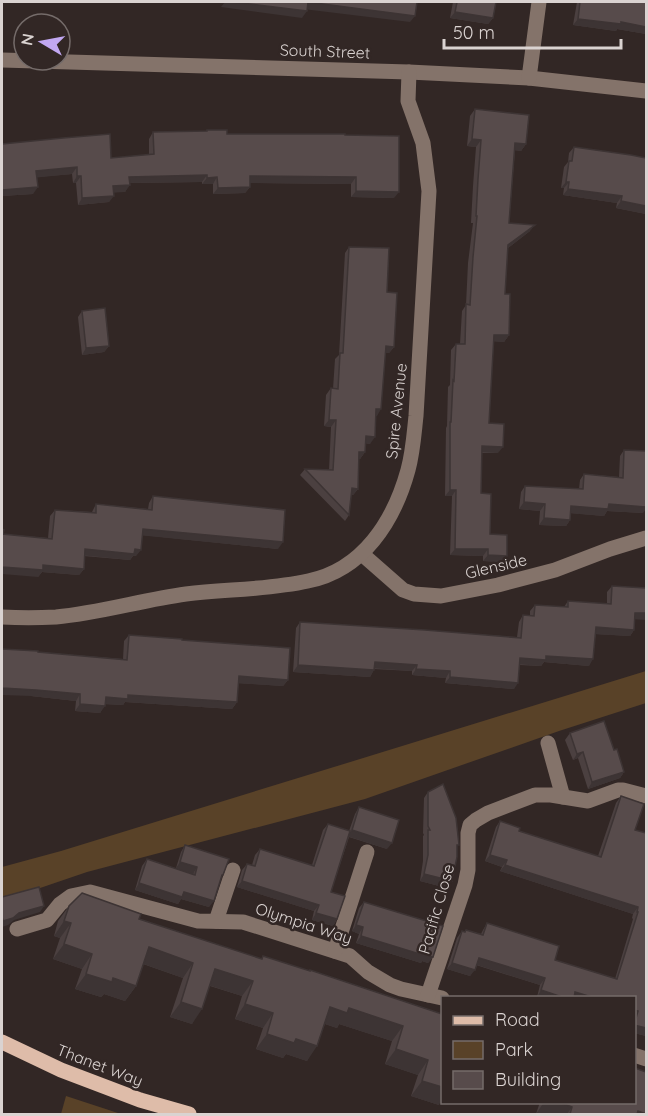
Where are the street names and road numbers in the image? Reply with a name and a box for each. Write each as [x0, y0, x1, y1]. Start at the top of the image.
street label: South Street [279, 39, 371, 63]
street label: Spire Avenue [381, 362, 411, 460]
street label: Glenside [463, 549, 529, 583]
street label: Pacific Close [414, 862, 458, 956]
street label: Olympia Way [253, 898, 355, 948]
street label: Thanet Way [54, 1039, 146, 1091]

